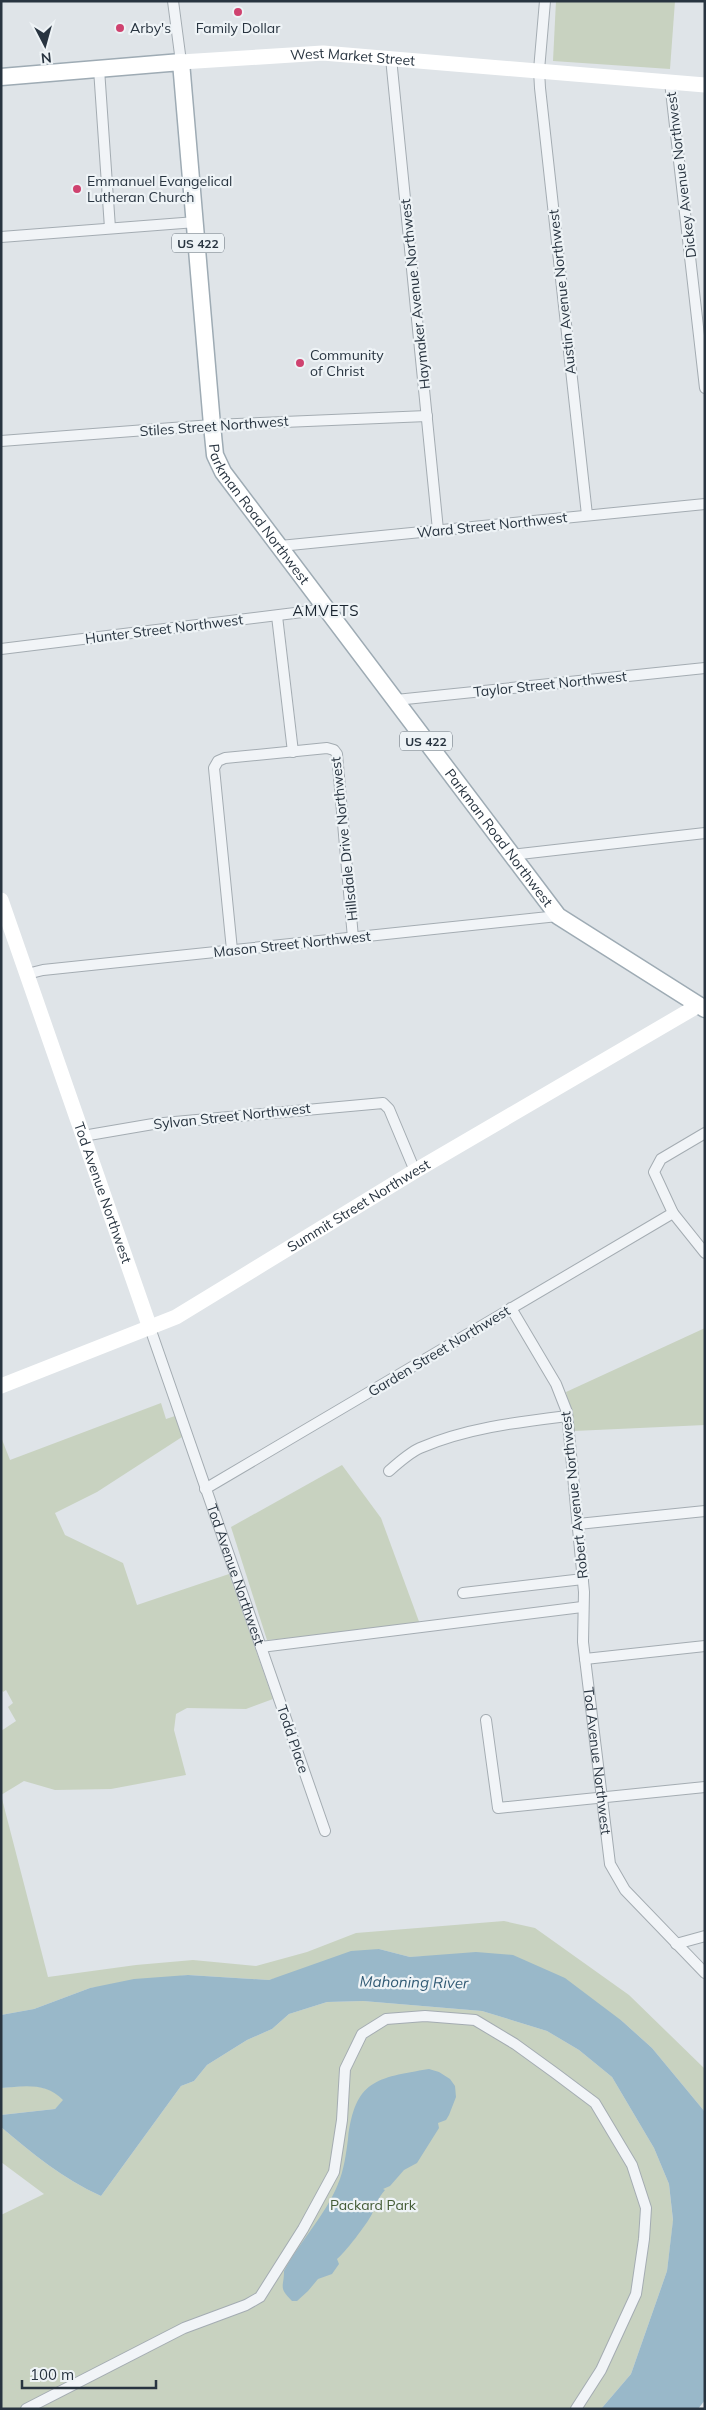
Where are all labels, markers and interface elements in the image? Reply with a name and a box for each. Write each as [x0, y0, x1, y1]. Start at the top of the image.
marker: Family Dollar [232, 6, 244, 18]
place label: Arby's [130, 19, 171, 37]
place label: Family Dollar [196, 19, 281, 37]
north arrow [20, 20, 70, 70]
marker: Arby's [114, 22, 126, 34]
street label: West Market Street [290, 44, 416, 70]
text: N [40, 48, 53, 67]
street label: Dickey Avenue Northwest [662, 91, 700, 259]
place label: Emmanuel Evangelical Lutheran Church [87, 172, 232, 206]
marker: Emmanuel Evangelical Lutheran Church [71, 183, 83, 195]
street label: Haymaker Avenue Northwest [396, 198, 434, 390]
street label: Austin Avenue Northwest [544, 208, 580, 376]
road number: US 422 [172, 234, 224, 252]
place label: Community of Christ [310, 346, 384, 380]
marker: Community of Christ [294, 357, 306, 369]
street label: Stiles Street Northwest [139, 412, 289, 440]
street label: Parkman Road Northwest [205, 443, 314, 588]
street label: Ward Street Northwest [416, 508, 568, 542]
district label: AMVETS [292, 601, 360, 620]
street label: Hunter Street Northwest [84, 610, 244, 648]
street label: Taylor Street Northwest [472, 667, 628, 701]
road number: US 422 [400, 731, 452, 750]
street label: Hillsdale Drive Northwest [326, 756, 362, 922]
street label: Parkman Road Northwest [441, 765, 557, 910]
street label: Mason Street Northwest [213, 927, 372, 961]
street label: Sylvan Street Northwest [153, 1099, 311, 1133]
street label: Tod Avenue Northwest [70, 1120, 136, 1266]
street label: Summit Street Northwest [284, 1155, 433, 1256]
street label: Garden Street Northwest [365, 1301, 513, 1401]
street label: Robert Avenue Northwest [556, 1410, 592, 1580]
street label: Tod Avenue Northwest [203, 1501, 269, 1648]
street label: Tod Avenue Northwest [580, 1686, 615, 1836]
street label: Todd Place [273, 1702, 313, 1776]
water label: Mahoning River [359, 1972, 469, 1992]
park label: Packard Park [330, 2196, 417, 2214]
scale bar [22, 2358, 156, 2390]
text: 100 m [30, 2365, 74, 2384]

